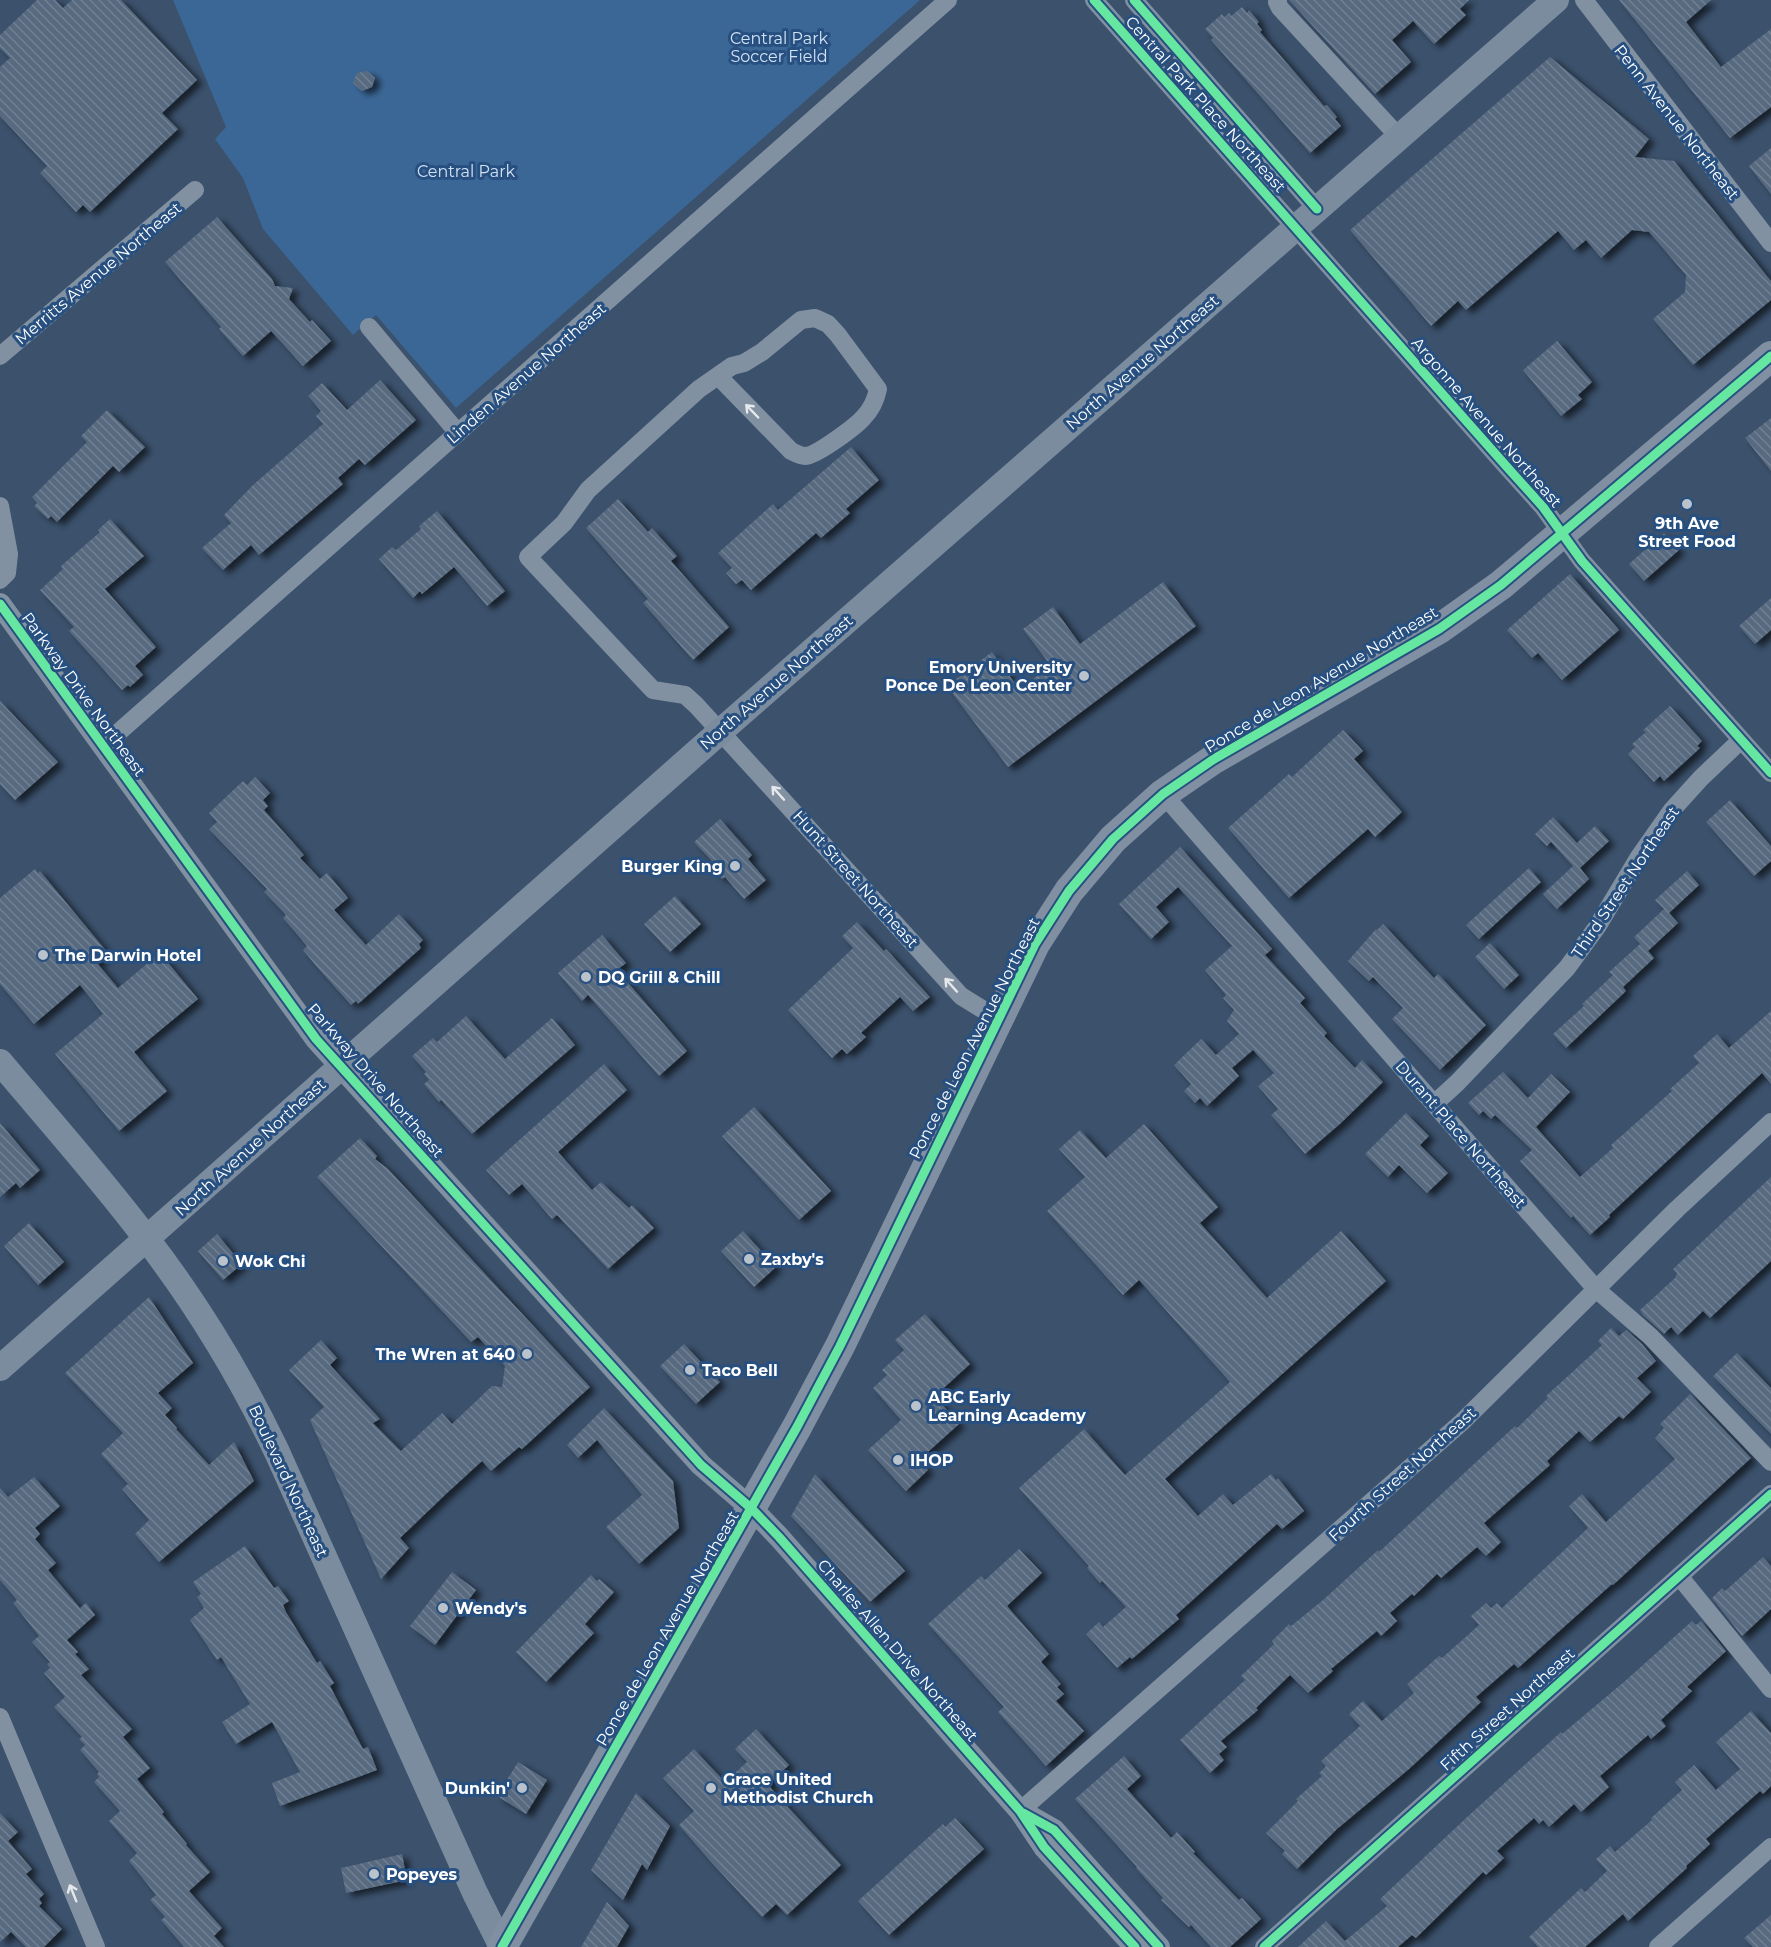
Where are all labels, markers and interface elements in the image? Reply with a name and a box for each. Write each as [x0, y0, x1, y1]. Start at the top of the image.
street label: Central Park Place Northeast [1121, 12, 1290, 197]
park label: Central Park Soccer Field [730, 29, 829, 66]
street label: Penn Avenue Northeast [1610, 41, 1743, 204]
park label: Central Park [417, 162, 516, 181]
street label: Merritts Avenue Northeast [11, 198, 186, 349]
street label: North Avenue Northeast [1062, 291, 1223, 434]
street label: Linden Avenue Northeast [443, 299, 610, 448]
street label: Argonne Avenue Northeast [1408, 333, 1566, 512]
one-way arrow [744, 403, 759, 418]
marker: 9th Ave Street Food [1680, 497, 1694, 511]
place label: 9th Ave Street Food [1638, 514, 1736, 551]
street label: Ponce de Leon Avenue Northeast [1201, 602, 1442, 757]
street label: Parkway Drive Northeast [18, 609, 150, 780]
street label: North Avenue Northeast [696, 611, 857, 754]
place label: Emory University Ponce De Leon Center [885, 658, 1072, 695]
marker: Emory University Ponce De Leon Center [1077, 669, 1091, 683]
one-way arrow [771, 786, 785, 801]
street label: Third Street Northeast [1568, 803, 1683, 962]
street label: Hunt Street Northeast [789, 807, 923, 952]
place label: Burger King [621, 857, 723, 876]
marker: Burger King [728, 859, 742, 873]
street label: Ponce de Leon Avenue Northeast [905, 914, 1044, 1162]
place label: The Darwin Hotel [55, 946, 201, 965]
marker: The Darwin Hotel [36, 948, 50, 962]
place label: DQ Grill & Chill [598, 968, 721, 987]
marker: DQ Grill & Chill [579, 970, 593, 984]
one-way arrow [944, 977, 958, 992]
street label: Parkway Drive Northeast [303, 999, 448, 1162]
street label: Durant Place Northeast [1392, 1057, 1530, 1212]
street label: North Avenue Northeast [171, 1074, 330, 1220]
place label: Zaxby's [761, 1250, 824, 1269]
place label: Wok Chi [235, 1252, 306, 1271]
marker: Zaxby's [742, 1252, 756, 1266]
marker: Wok Chi [216, 1254, 230, 1268]
place label: The Wren at 640 [375, 1345, 515, 1364]
marker: The Wren at 640 [520, 1347, 534, 1361]
place label: Taco Bell [702, 1361, 778, 1380]
marker: Taco Bell [683, 1363, 697, 1377]
place label: ABC Early Learning Academy [927, 1388, 1086, 1425]
marker: ABC Early Learning Academy [909, 1399, 923, 1413]
street label: Boulevard Northeast [245, 1402, 332, 1561]
street label: Fourth Street Northeast [1325, 1403, 1480, 1546]
place label: IHOP [910, 1451, 954, 1470]
marker: IHOP [891, 1453, 905, 1467]
street label: Ponce de Leon Avenue Northeast [592, 1507, 743, 1749]
street label: Charles Allen Drive Northeast [813, 1555, 982, 1746]
place label: Wendy's [455, 1599, 527, 1618]
marker: Wendy's [436, 1601, 450, 1615]
street label: Fifth Street Northeast [1436, 1644, 1579, 1775]
place label: Grace United Methodist Church [723, 1770, 874, 1807]
place label: Dunkin' [445, 1779, 510, 1798]
marker: Dunkin' [515, 1781, 529, 1795]
marker: Grace United Methodist Church [704, 1781, 718, 1795]
place label: Popeyes [386, 1865, 458, 1884]
marker: Popeyes [367, 1867, 381, 1881]
one-way arrow [67, 1885, 78, 1903]

